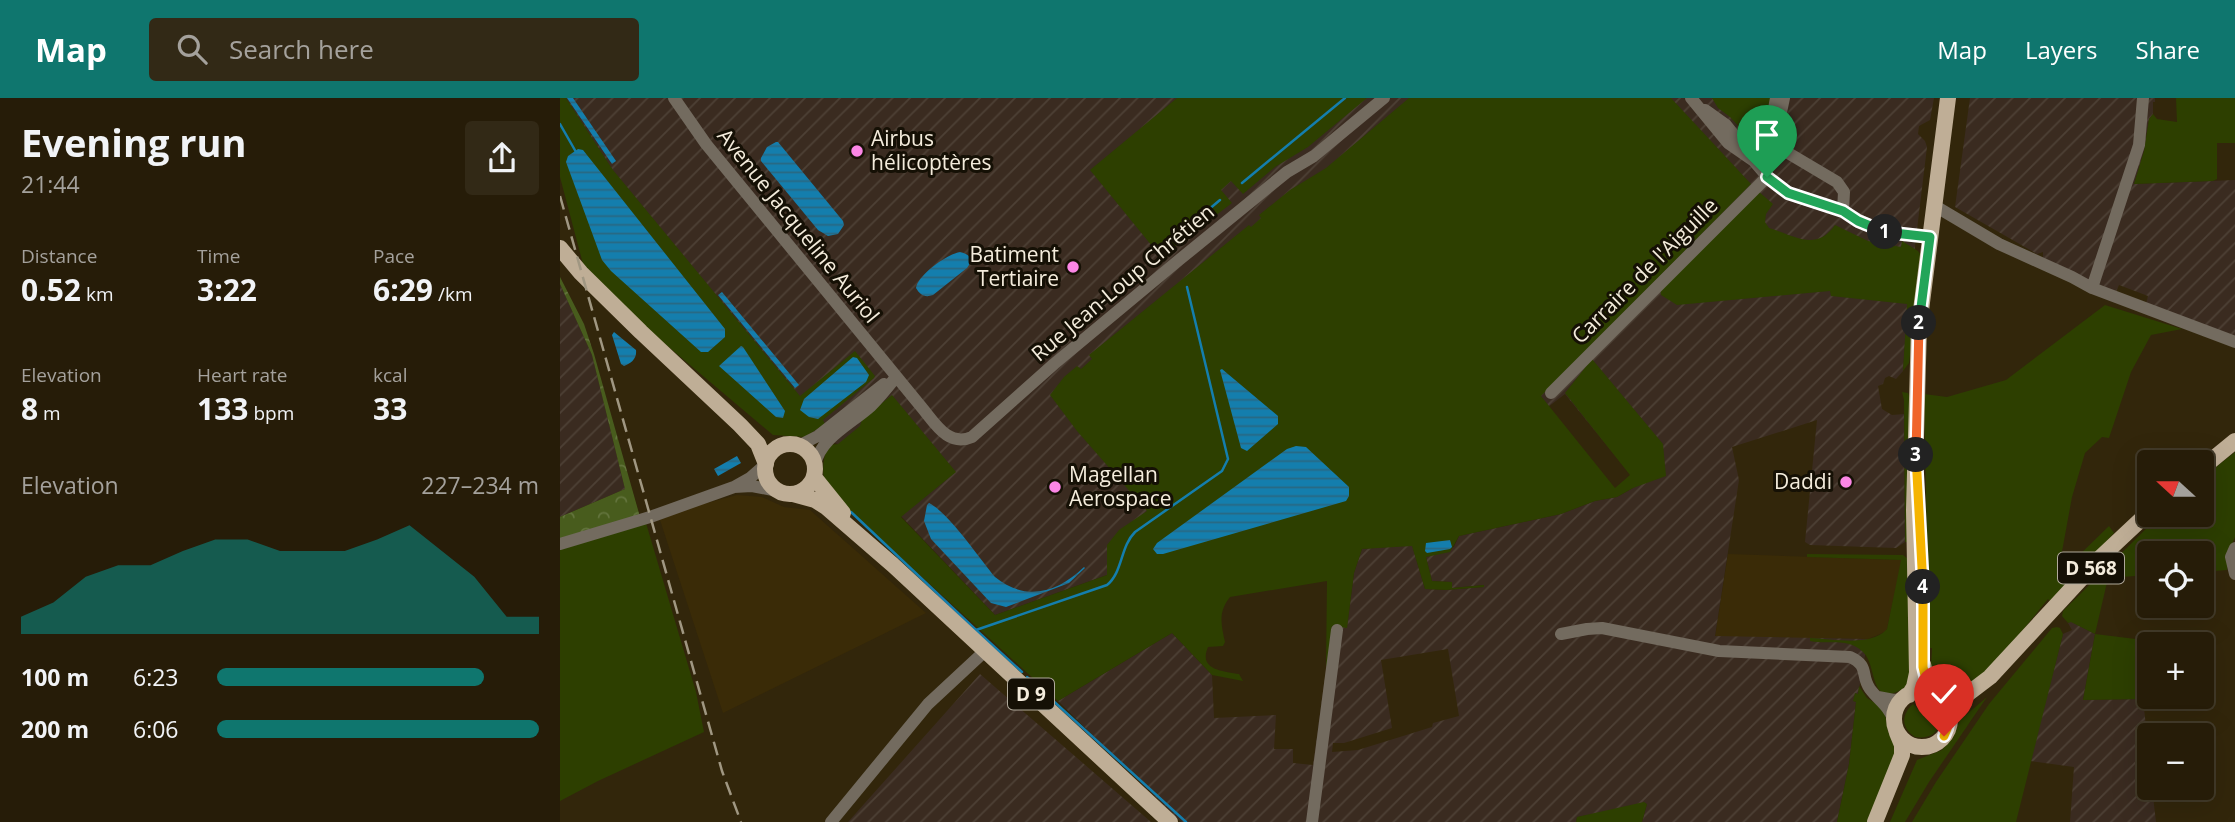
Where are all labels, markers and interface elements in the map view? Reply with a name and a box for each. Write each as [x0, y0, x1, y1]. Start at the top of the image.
search box [149, 18, 639, 81]
text: Map [35, 27, 107, 72]
icon: search [173, 30, 211, 68]
text: Search here [229, 31, 374, 67]
text: Map [1937, 33, 1987, 66]
text: Layers [2025, 33, 2098, 66]
text: Share [2136, 33, 2200, 66]
pin [1737, 105, 1797, 177]
text: Evening run [21, 116, 246, 168]
icon: arrive [1748, 116, 1786, 154]
button: share [465, 121, 539, 195]
street label: Avenue Jacqueline Auriol [712, 122, 886, 328]
place label: Airbus hélicoptères [871, 124, 991, 176]
marker: Airbus hélicoptères [849, 143, 865, 159]
text: 21:44 [21, 168, 80, 200]
street label: Carraire de l'Aiguille [1565, 191, 1723, 349]
street label: Rue Jean-Loup Chrétien [1025, 197, 1220, 367]
pin: 1 [1868, 214, 1902, 250]
text: 1 [1879, 218, 1890, 244]
place label: Batiment Tertiaire [969, 240, 1059, 292]
text: Distance [21, 243, 97, 269]
text: Time [197, 243, 241, 269]
text: Pace [373, 243, 415, 269]
marker: Batiment Tertiaire [1065, 259, 1081, 275]
text: 0.52 [21, 269, 81, 310]
text: 3:22 [197, 269, 257, 310]
text: 6:29 [373, 269, 433, 310]
text: km [81, 281, 114, 307]
text: /km [433, 281, 473, 307]
pin: 2 [1902, 306, 1936, 341]
text: 2 [1913, 309, 1924, 335]
text: Elevation [21, 362, 102, 388]
text: Heart rate [197, 362, 287, 388]
text: kcal [373, 362, 407, 388]
text: 8 [21, 388, 38, 429]
text: 133 [197, 388, 248, 429]
text: 33 [373, 388, 407, 429]
text: m [38, 400, 61, 426]
text: bpm [248, 400, 294, 426]
pin: 3 [1898, 438, 1934, 472]
text: 3 [1910, 441, 1921, 467]
north arrow [2137, 450, 2214, 527]
map controls [2137, 450, 2214, 800]
place label: Magellan Aerospace [1069, 460, 1172, 512]
place label: Daddi [1774, 467, 1832, 495]
text: Elevation [21, 469, 119, 501]
text: 227–234 m [421, 469, 539, 501]
marker: Daddi [1838, 474, 1854, 490]
marker: Magellan Aerospace [1047, 479, 1063, 495]
button: locate [2137, 541, 2214, 618]
road number: D 568 [2058, 552, 2124, 583]
pin: 4 [1906, 570, 1940, 604]
text: 4 [1917, 573, 1928, 599]
button: + [2137, 632, 2214, 709]
text: 100 m [21, 661, 89, 693]
text: 6:23 [133, 661, 179, 693]
pin [1914, 664, 1974, 736]
icon: check [1925, 675, 1963, 713]
road number: D 9 [1008, 678, 1054, 709]
text: 200 m [21, 713, 89, 745]
text: 6:06 [133, 713, 179, 745]
button: − [2137, 723, 2214, 800]

